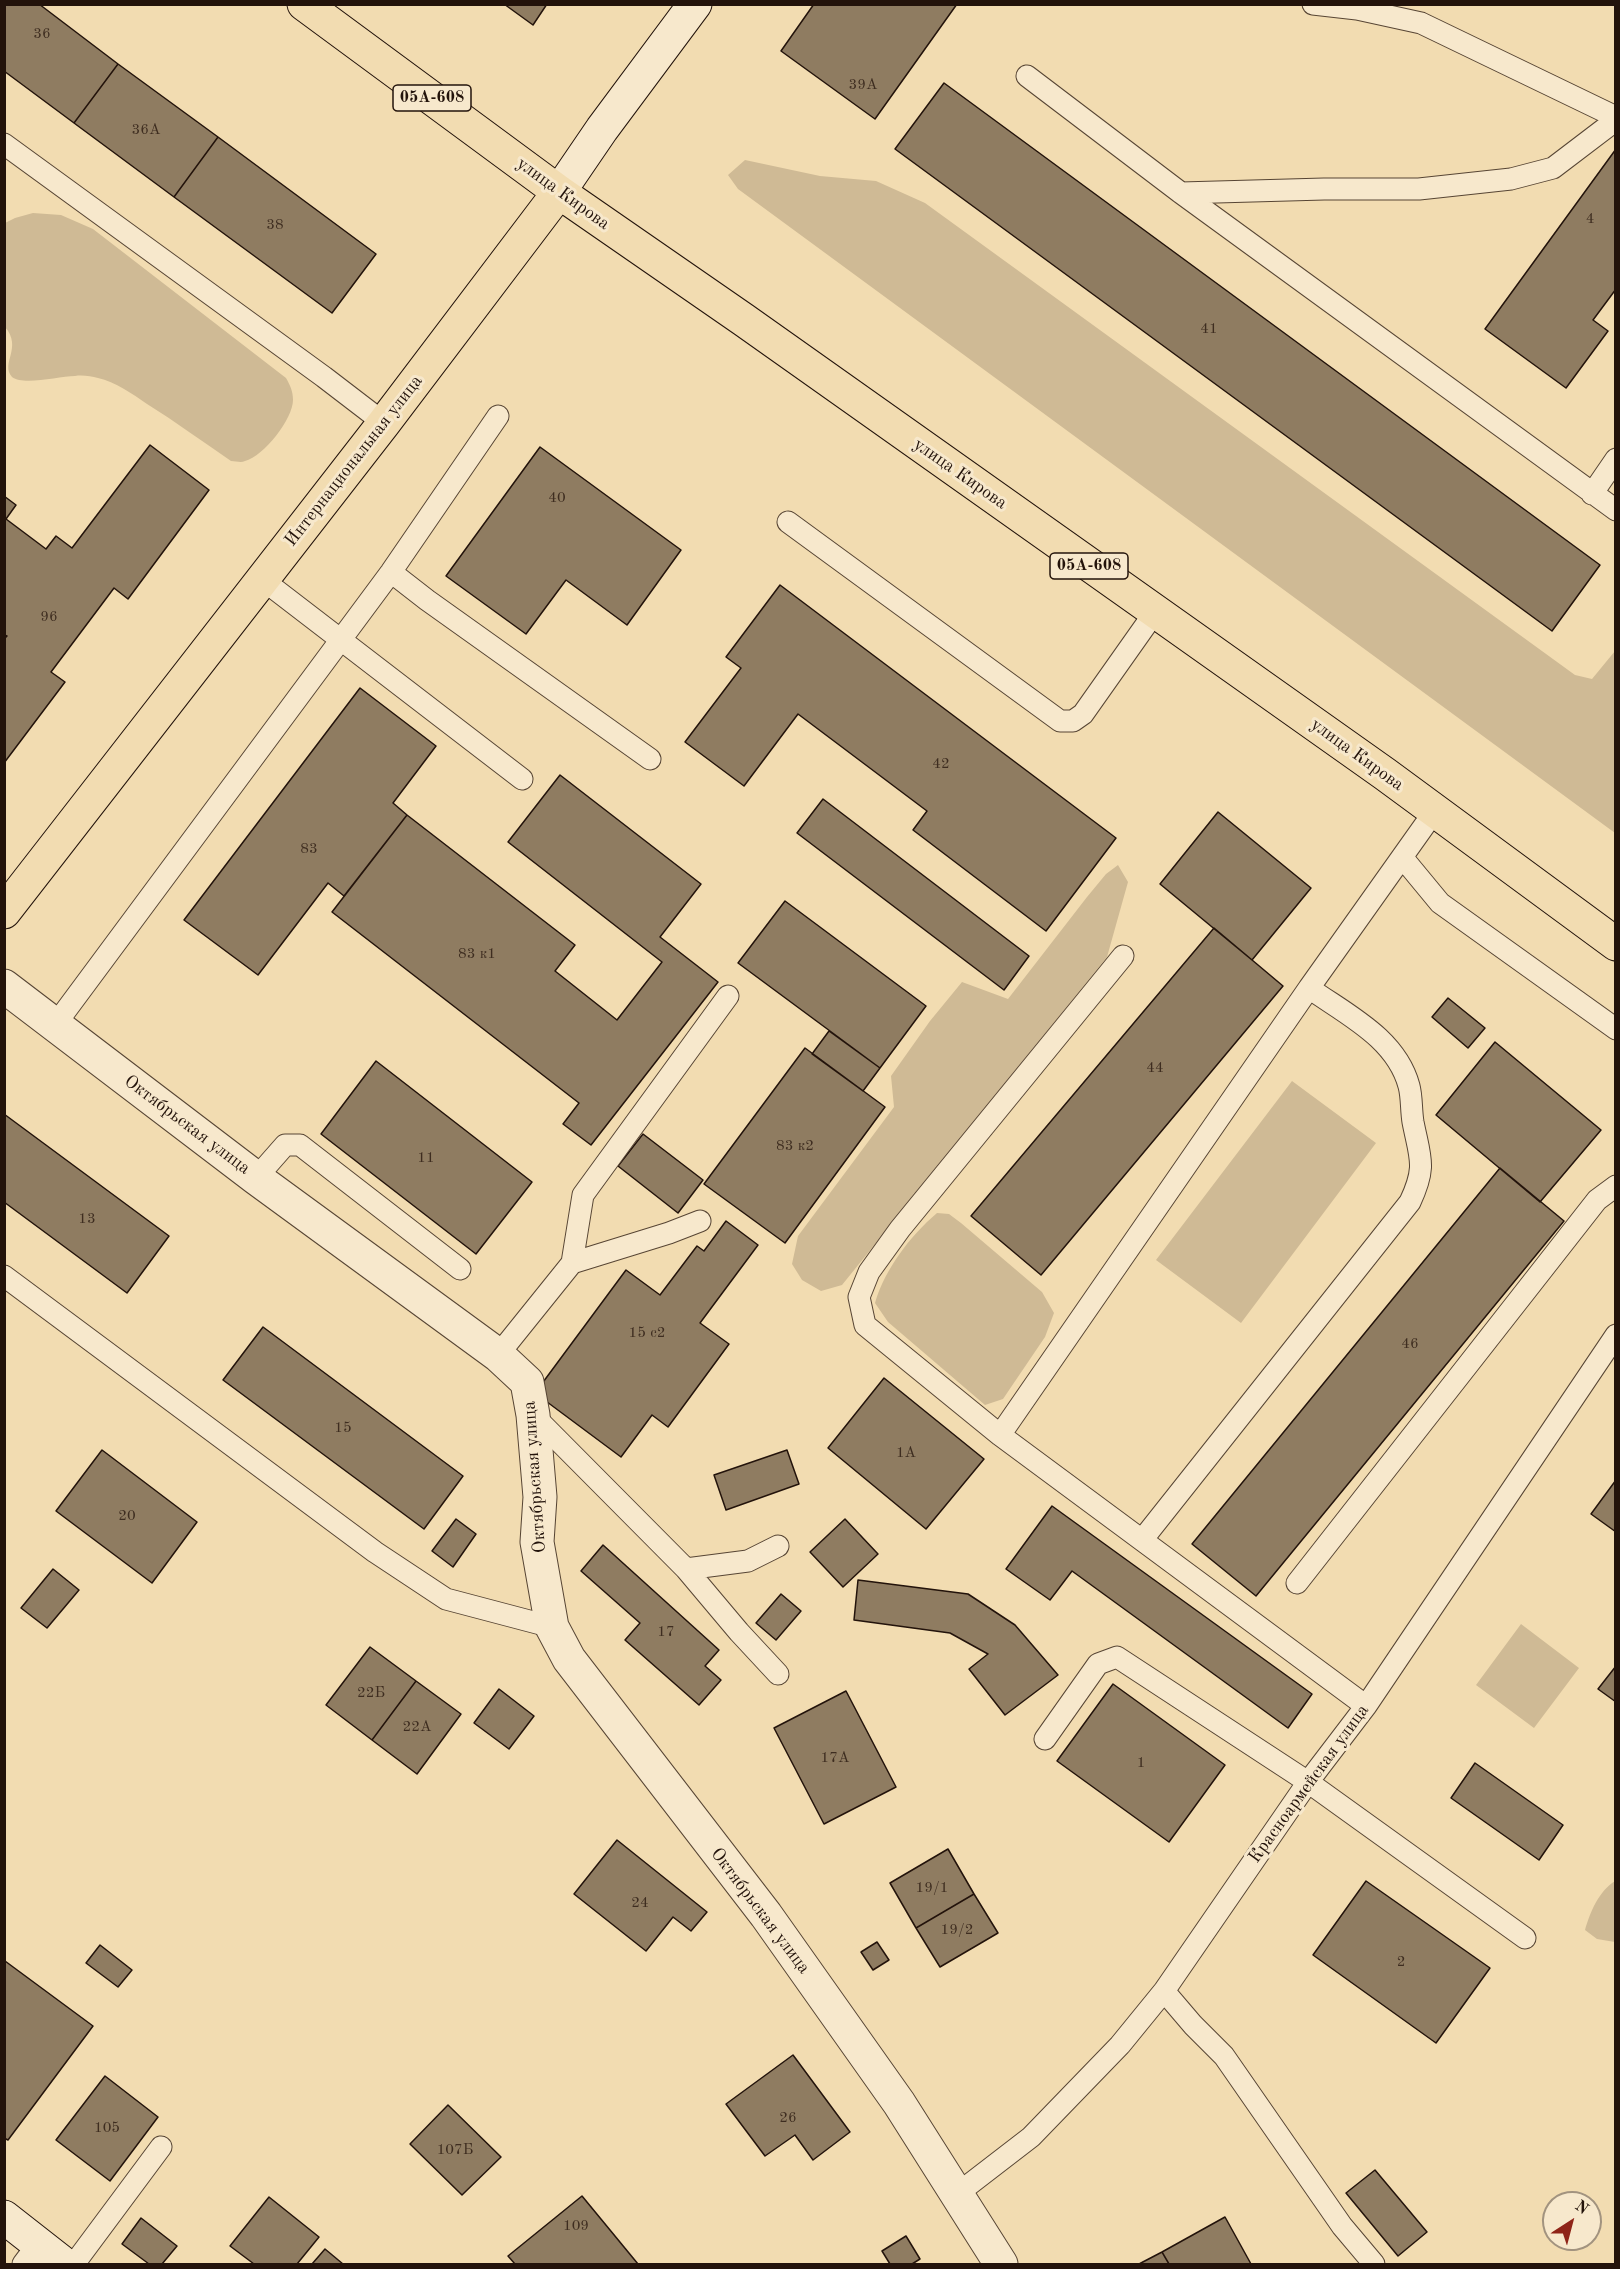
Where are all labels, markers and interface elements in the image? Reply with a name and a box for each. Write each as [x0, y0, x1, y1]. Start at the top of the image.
house number: 36 [33, 25, 51, 43]
house number: 39А [849, 76, 877, 94]
road number: 05А-608 [393, 85, 471, 111]
house number: 36А [132, 121, 160, 139]
street label: улица Кирова [512, 153, 614, 235]
house number: 4 [1586, 210, 1594, 228]
house number: 38 [266, 216, 284, 234]
house number: 41 [1200, 320, 1218, 338]
street label: Интернациональная улица [280, 371, 428, 551]
street label: улица Кирова [909, 434, 1011, 514]
house number: 40 [548, 489, 566, 507]
road number: 05А-608 [1050, 553, 1128, 579]
house number: 96 [40, 608, 58, 626]
street label: улица Кирова [1306, 714, 1408, 796]
house number: 42 [932, 755, 950, 773]
house number: 83 [300, 840, 318, 858]
house number: 83 к1 [458, 945, 496, 963]
house number: 44 [1146, 1059, 1164, 1077]
street label: Октябрьская улица [120, 1071, 254, 1179]
house number: 83 к2 [776, 1137, 814, 1155]
house number: 11 [417, 1149, 435, 1167]
house number: 13 [78, 1210, 96, 1228]
house number: 15 с2 [629, 1324, 665, 1342]
house number: 46 [1401, 1335, 1419, 1353]
street label: Октябрьская улица [519, 1400, 551, 1554]
house number: 15 [334, 1419, 352, 1437]
house number: 1А [896, 1444, 916, 1462]
house number: 20 [118, 1507, 136, 1525]
house number: 17 [657, 1623, 675, 1641]
house number: 22Б [357, 1684, 385, 1702]
street label: Красноармейская улица [1244, 1701, 1374, 1867]
house number: 22А [403, 1718, 431, 1736]
house number: 17А [821, 1749, 849, 1767]
house number: 1 [1137, 1754, 1145, 1772]
street label: Октябрьская улица [706, 1844, 814, 1978]
house number: 19/1 [916, 1879, 948, 1897]
house number: 24 [631, 1894, 649, 1912]
house number: 19/2 [941, 1921, 973, 1939]
house number: 2 [1397, 1953, 1405, 1971]
house number: 26 [779, 2109, 797, 2127]
house number: 105 [94, 2119, 120, 2137]
house number: 107Б [437, 2141, 473, 2159]
north arrow [1542, 2191, 1602, 2251]
text: N [1572, 2198, 1591, 2218]
house number: 109 [563, 2217, 589, 2235]

